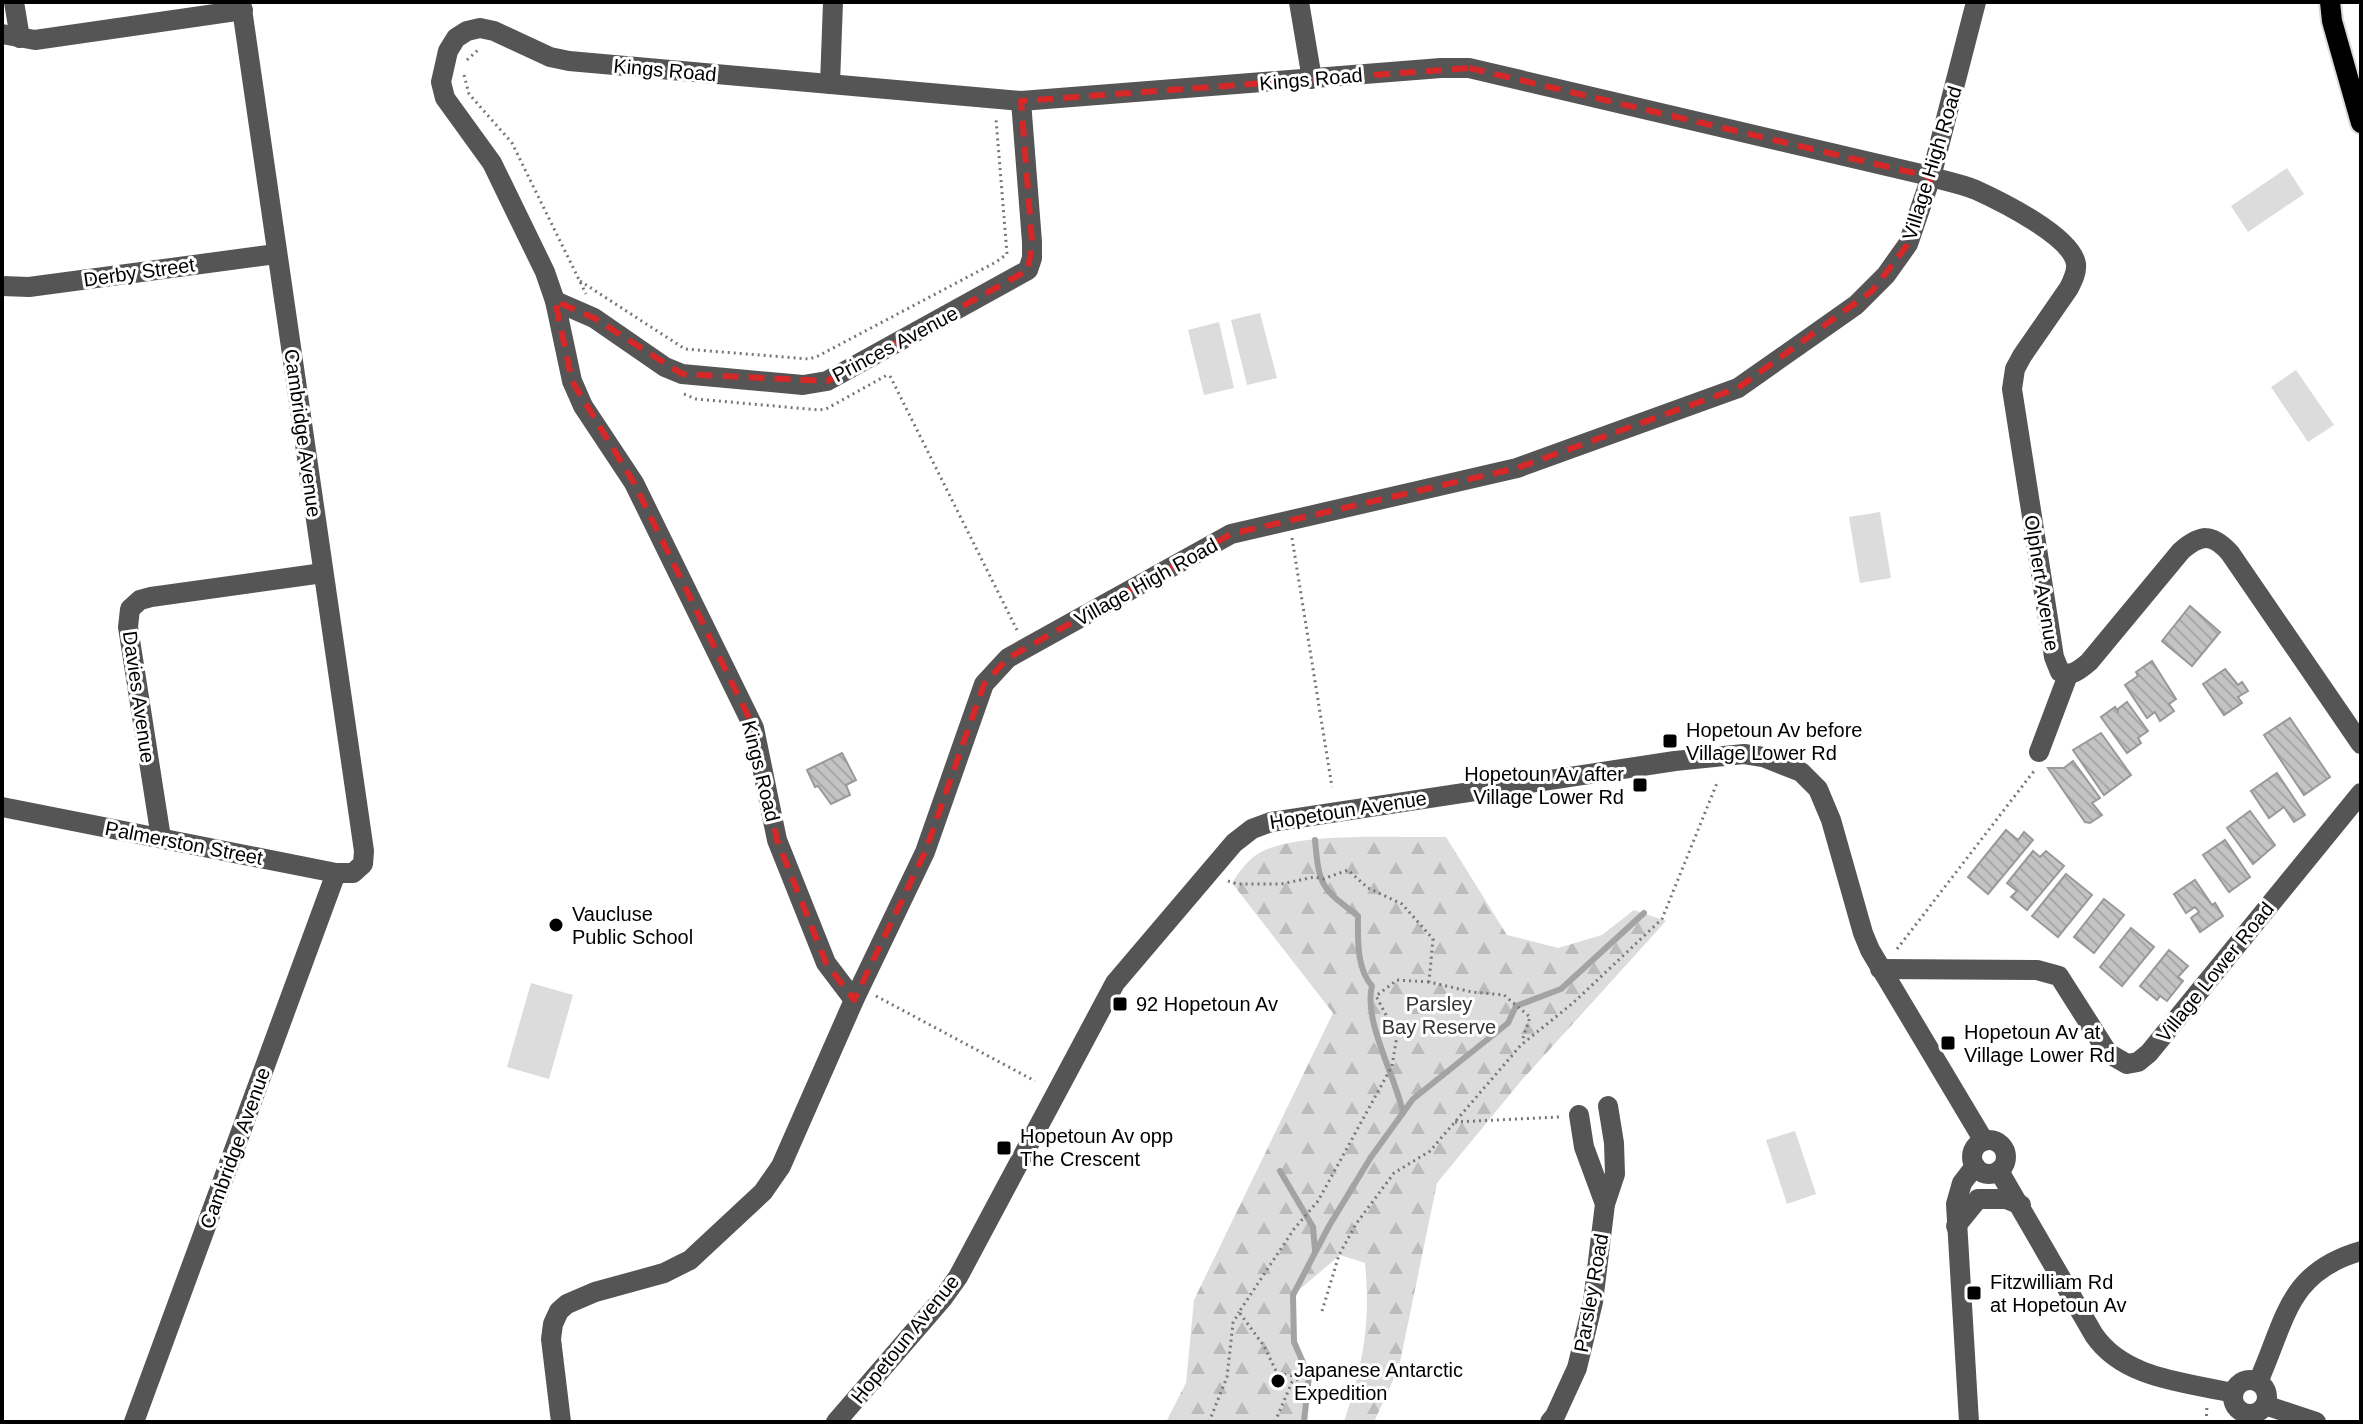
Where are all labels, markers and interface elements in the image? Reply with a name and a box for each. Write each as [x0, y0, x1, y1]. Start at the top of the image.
street label: Kings Road [613, 55, 717, 85]
street label: Kings Road [1259, 64, 1363, 94]
street label: Village High Road [1898, 83, 1966, 243]
street label: Derby Street [82, 253, 197, 291]
street label: Princes Avenue [829, 302, 961, 386]
street label: Cambridge Avenue [280, 347, 326, 519]
street label: Olphert Avenue [2020, 513, 2064, 653]
street label: Village High Road [1071, 534, 1221, 630]
street label: Davies Avenue [119, 630, 159, 764]
street label: Kings Road [738, 718, 784, 824]
place label: Hopetoun Av before Village Lower Rd [1686, 719, 1862, 764]
marker: Hopetoun Av before Village Lower Rd [1661, 732, 1679, 750]
place label: Hopetoun Av after Village Lower Rd [1464, 763, 1624, 808]
marker: Hopetoun Av after Village Lower Rd [1631, 776, 1649, 794]
street label: Hopetoun Avenue [1268, 787, 1428, 833]
street label: Palmerston Street [103, 817, 265, 869]
street label: Village Lower Road [2152, 898, 2278, 1046]
place label: Vaucluse Public School [572, 903, 693, 948]
marker: Vaucluse Public School [547, 916, 565, 934]
place label: 92 Hopetoun Av [1136, 993, 1278, 1015]
park label: Parsley Bay Reserve [1382, 993, 1496, 1038]
marker: 92 Hopetoun Av [1111, 995, 1129, 1013]
place label: Hopetoun Av at Village Lower Rd [1964, 1021, 2115, 1066]
marker: Hopetoun Av at Village Lower Rd [1939, 1034, 1957, 1052]
street label: Cambridge Avenue [196, 1064, 274, 1232]
place label: Hopetoun Av opp The Crescent [1020, 1125, 1173, 1170]
marker: Hopetoun Av opp The Crescent [995, 1139, 1013, 1157]
street label: Parsley Road [1570, 1232, 1612, 1354]
street label: Hopetoun Avenue [847, 1270, 963, 1408]
place label: Fitzwilliam Rd at Hopetoun Av [1990, 1271, 2126, 1316]
marker: Fitzwilliam Rd at Hopetoun Av [1965, 1284, 1983, 1302]
place label: Japanese Antarctic Expedition [1294, 1359, 1463, 1404]
marker: Japanese Antarctic Expedition [1269, 1372, 1287, 1390]

